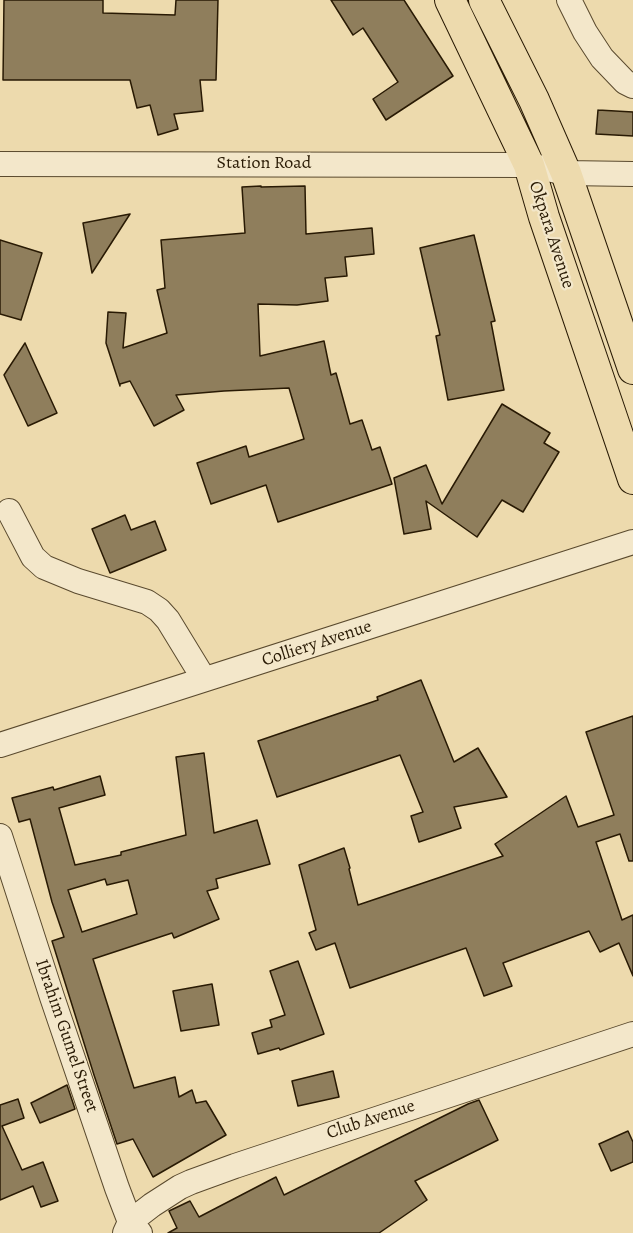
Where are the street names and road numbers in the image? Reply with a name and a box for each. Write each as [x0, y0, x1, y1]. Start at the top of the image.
street label: Station Road [217, 153, 311, 175]
street label: Okpara Avenue [523, 179, 579, 291]
street label: Colliery Avenue [259, 616, 375, 672]
street label: Ibrahim Gumel Street [30, 957, 102, 1115]
street label: Club Avenue [324, 1096, 418, 1144]

